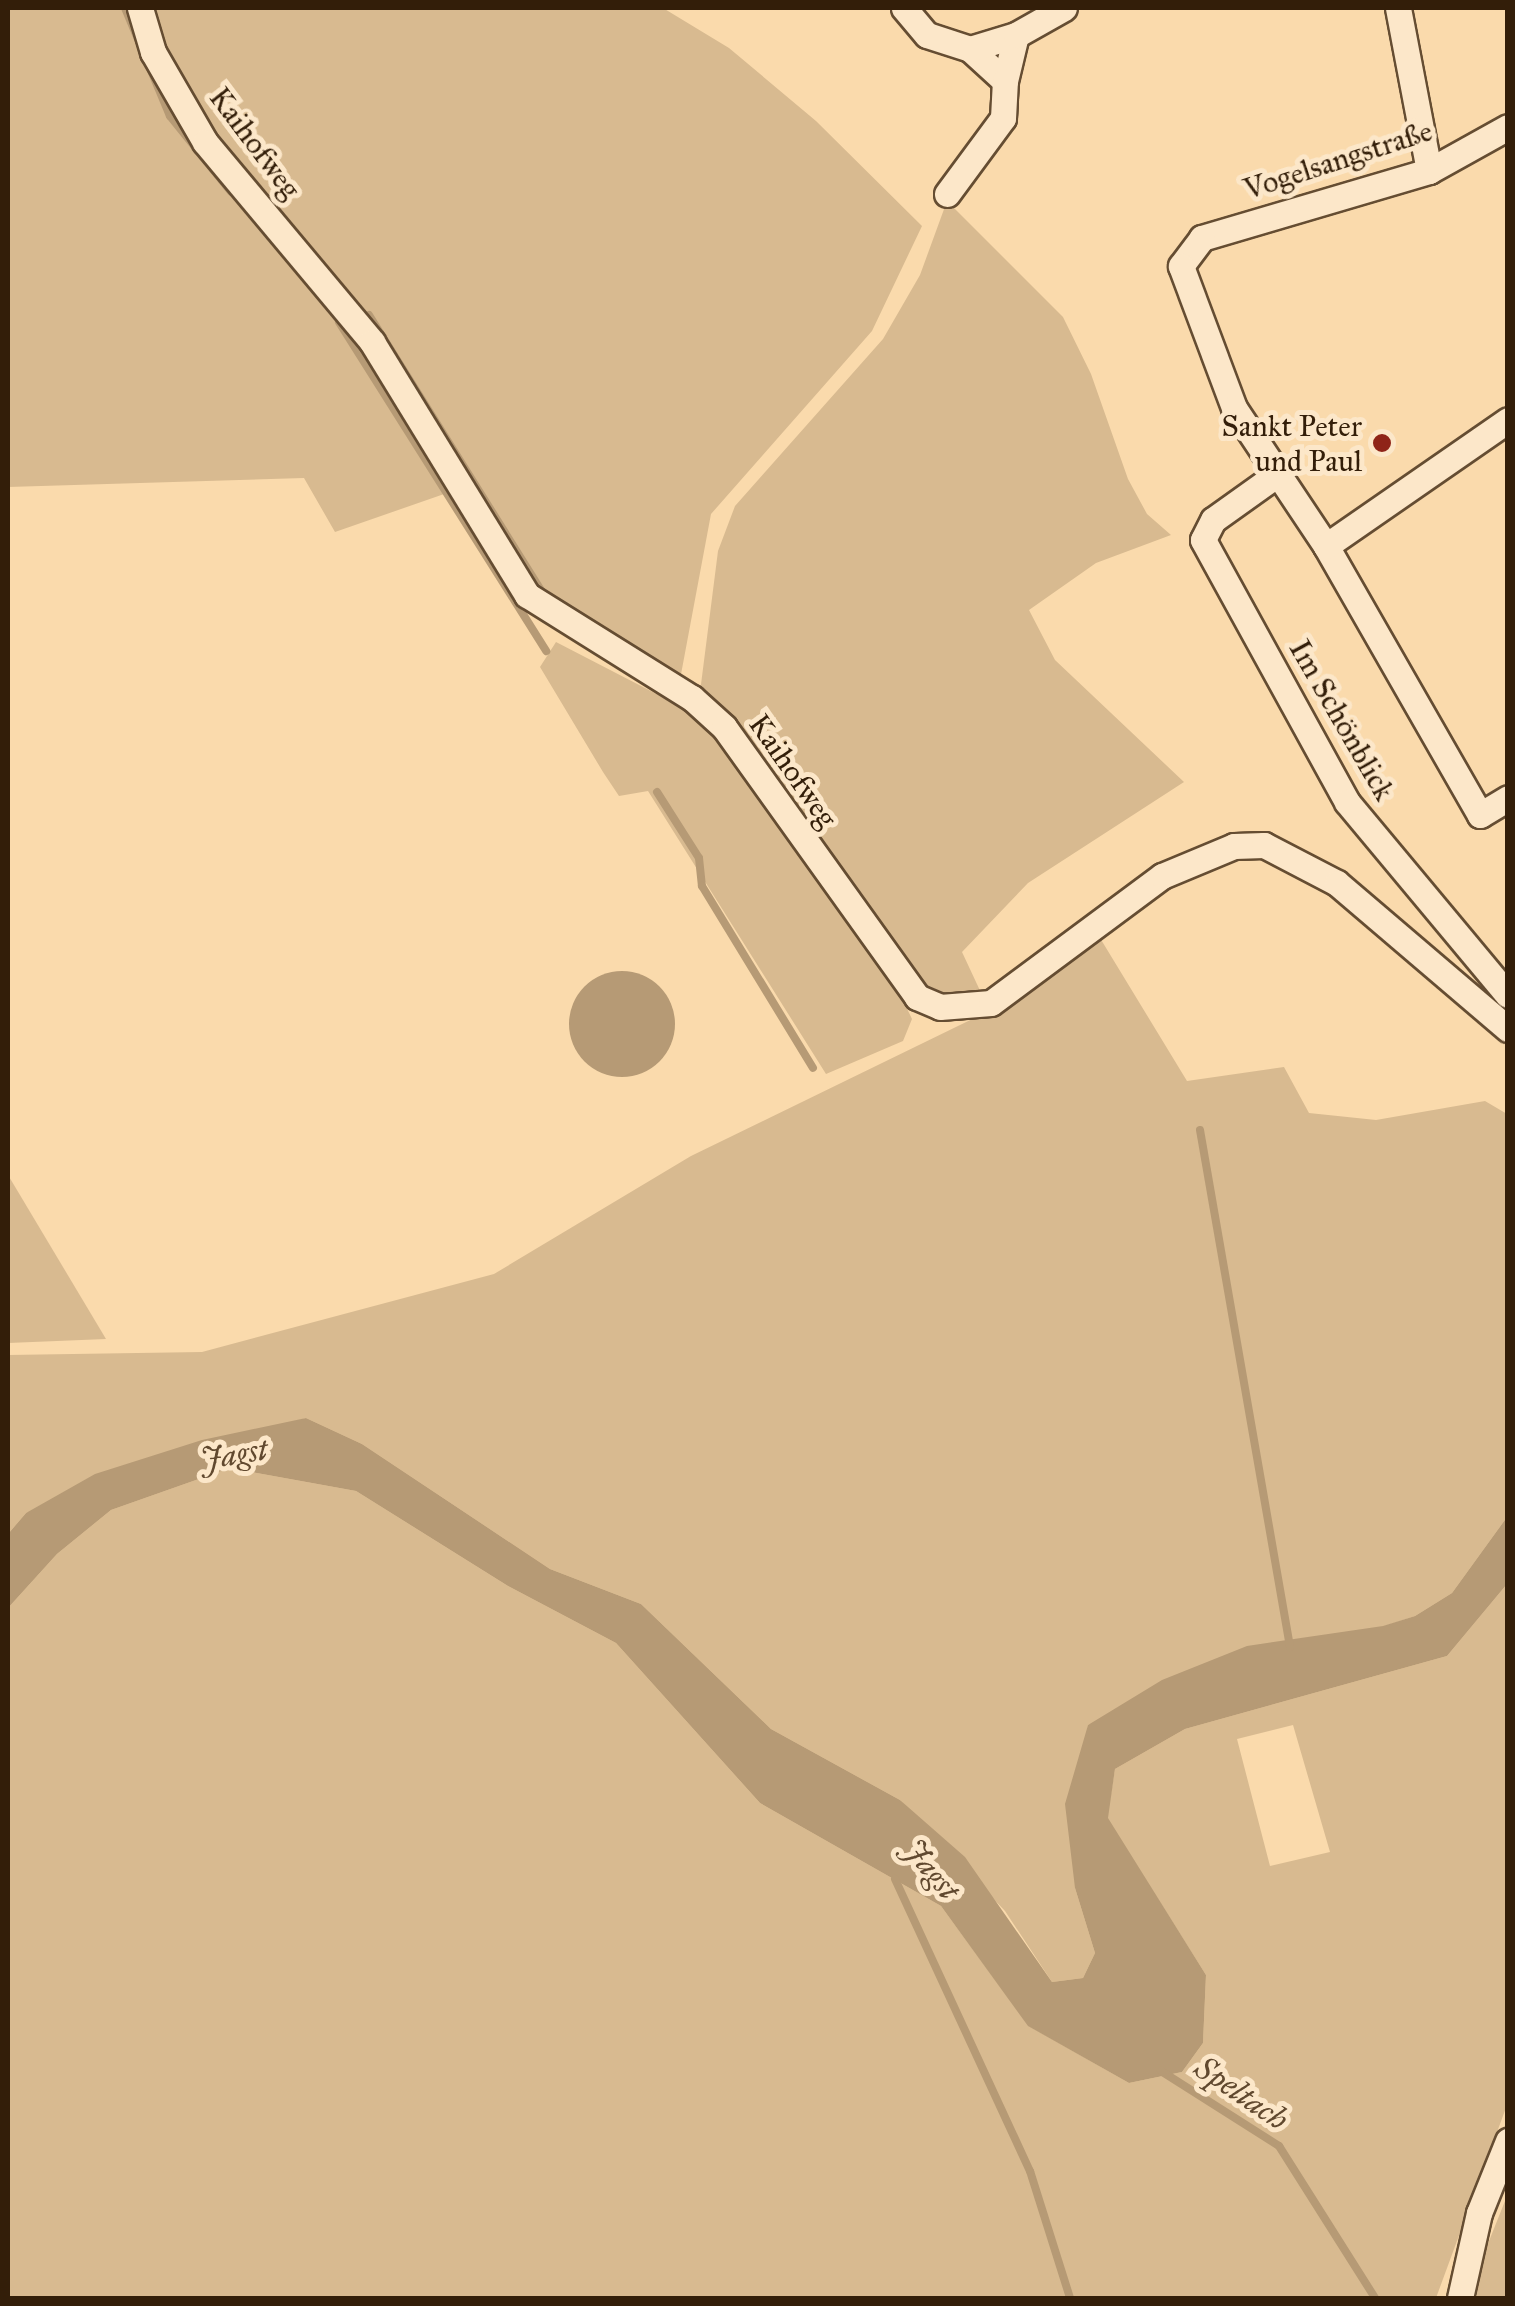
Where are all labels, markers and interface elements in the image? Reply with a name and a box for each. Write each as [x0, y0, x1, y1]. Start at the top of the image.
street label: Kaihofweg [202, 80, 308, 206]
street label: Vogelsangstraße [1239, 113, 1437, 207]
place label: Sankt Peter und Paul [1222, 408, 1362, 478]
marker: Sankt Peter und Paul [1371, 432, 1393, 454]
street label: Im Schönblick [1281, 633, 1403, 807]
street label: Kaihofweg [741, 707, 845, 835]
water label: Jagst [198, 1431, 270, 1479]
water label: Jagst [895, 1832, 967, 1908]
water label: Speltach [1187, 2049, 1295, 2139]

